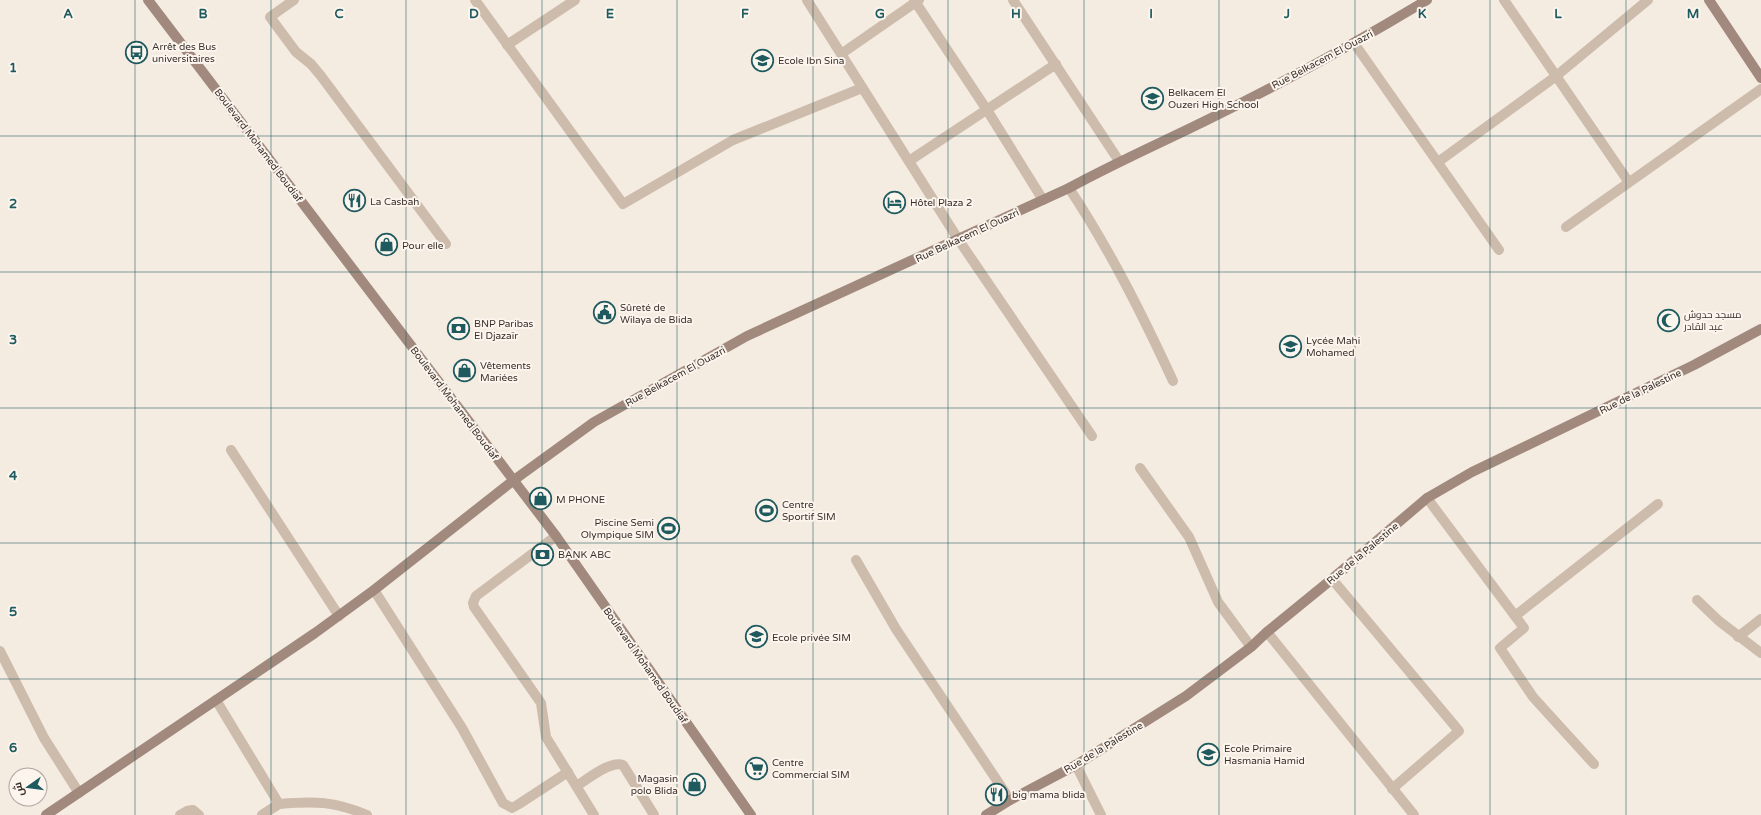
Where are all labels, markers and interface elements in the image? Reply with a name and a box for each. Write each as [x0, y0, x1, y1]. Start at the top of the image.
text: A [63, 6, 73, 22]
text: B [198, 6, 208, 22]
text: C [334, 6, 344, 22]
text: D [469, 6, 479, 22]
text: E [606, 6, 614, 22]
text: F [741, 6, 749, 22]
text: G [875, 6, 885, 22]
text: H [1011, 6, 1021, 22]
text: I [1149, 6, 1153, 22]
text: J [1283, 6, 1290, 22]
text: K [1418, 6, 1427, 22]
text: L [1554, 6, 1562, 22]
text: M [1687, 6, 1699, 22]
street label: Rue Belkacem El Ouazri [1270, 28, 1375, 92]
bus stop icon: Arrêt des Bus universitaires [124, 39, 150, 65]
place label: Arrêt des Bus universitaires [152, 41, 216, 65]
school or university icon: Ecole Ibn Sina [750, 47, 776, 73]
place label: Ecole Ibn Sina [778, 55, 844, 67]
text: 1 [9, 60, 17, 76]
school or university icon: Belkacem El Ouzeri High School [1139, 85, 1165, 111]
street label: Boulevard Mohamed Boudiaf [212, 87, 305, 205]
place label: Belkacem El Ouzeri High School [1168, 87, 1259, 111]
restaurant icon: La Casbah [341, 188, 367, 214]
hotel icon: Hôtel Plaza 2 [881, 189, 907, 215]
text: 2 [9, 196, 17, 212]
place label: La Casbah [370, 196, 419, 208]
place label: Hôtel Plaza 2 [910, 197, 972, 209]
street label: Rue Belkacem El Ouazri [914, 207, 1021, 265]
shop icon: Pour elle [373, 232, 399, 258]
place label: Pour elle [402, 240, 444, 252]
public building icon: Sûreté de Wilaya de Blida [591, 300, 617, 326]
place label: Sûreté de Wilaya de Blida [620, 302, 692, 326]
mosque icon: مسجد حدوش عبد القادر [1655, 307, 1681, 333]
place label: مسجد حدوش عبد القادر [1683, 309, 1741, 333]
bank icon: BNP Paribas El Djazaïr [445, 316, 471, 342]
place label: BNP Paribas El Djazaïr [474, 318, 534, 342]
text: 3 [9, 332, 17, 348]
school or university icon: Lycée Mahi Mohamed [1278, 333, 1304, 359]
place label: Lycée Mahi Mohamed [1306, 335, 1360, 359]
street label: Rue Belkacem El Ouazri [623, 344, 728, 409]
street label: Boulevard Mohamed Boudiaf [408, 345, 501, 463]
shop icon: Vêtements Mariées [452, 358, 478, 384]
place label: Vêtements Mariées [480, 360, 531, 384]
street label: Rue de la Palestine [1597, 367, 1684, 417]
text: 4 [9, 468, 18, 484]
shop icon: M PHONE [528, 486, 554, 512]
place label: M PHONE [556, 494, 605, 506]
sports icon: Centre Sportif SIM [754, 497, 780, 523]
place label: Centre Sportif SIM [782, 499, 836, 523]
sports icon: Piscine Semi Olympique SIM [656, 515, 682, 541]
place label: Piscine Semi Olympique SIM [581, 517, 654, 541]
street label: Rue de la Palestine [1324, 520, 1401, 587]
bank icon: BANK ABC [530, 541, 556, 567]
place label: BANK ABC [558, 549, 611, 561]
text: 5 [9, 604, 17, 620]
street label: Boulevard Mohamed Boudiaf [600, 605, 690, 726]
school or university icon: Ecole privée SIM [744, 624, 770, 650]
place label: Ecole privée SIM [772, 632, 851, 644]
street label: Rue de la Palestine [1062, 719, 1145, 776]
text: 6 [9, 740, 17, 756]
school or university icon: Ecole Primaire Hasmania Hamid [1195, 741, 1221, 767]
place label: Ecole Primaire Hasmania Hamid [1224, 743, 1305, 767]
supermarket icon: Centre Commercial SIM [744, 755, 770, 781]
place label: Centre Commercial SIM [772, 757, 850, 781]
north arrow [8, 767, 48, 807]
shop icon: Magasin polo Blida [681, 771, 707, 797]
place label: Magasin polo Blida [631, 773, 678, 797]
text: ش [11, 781, 27, 798]
restaurant icon: big mama blida [983, 781, 1009, 807]
place label: big mama blida [1012, 789, 1085, 801]

